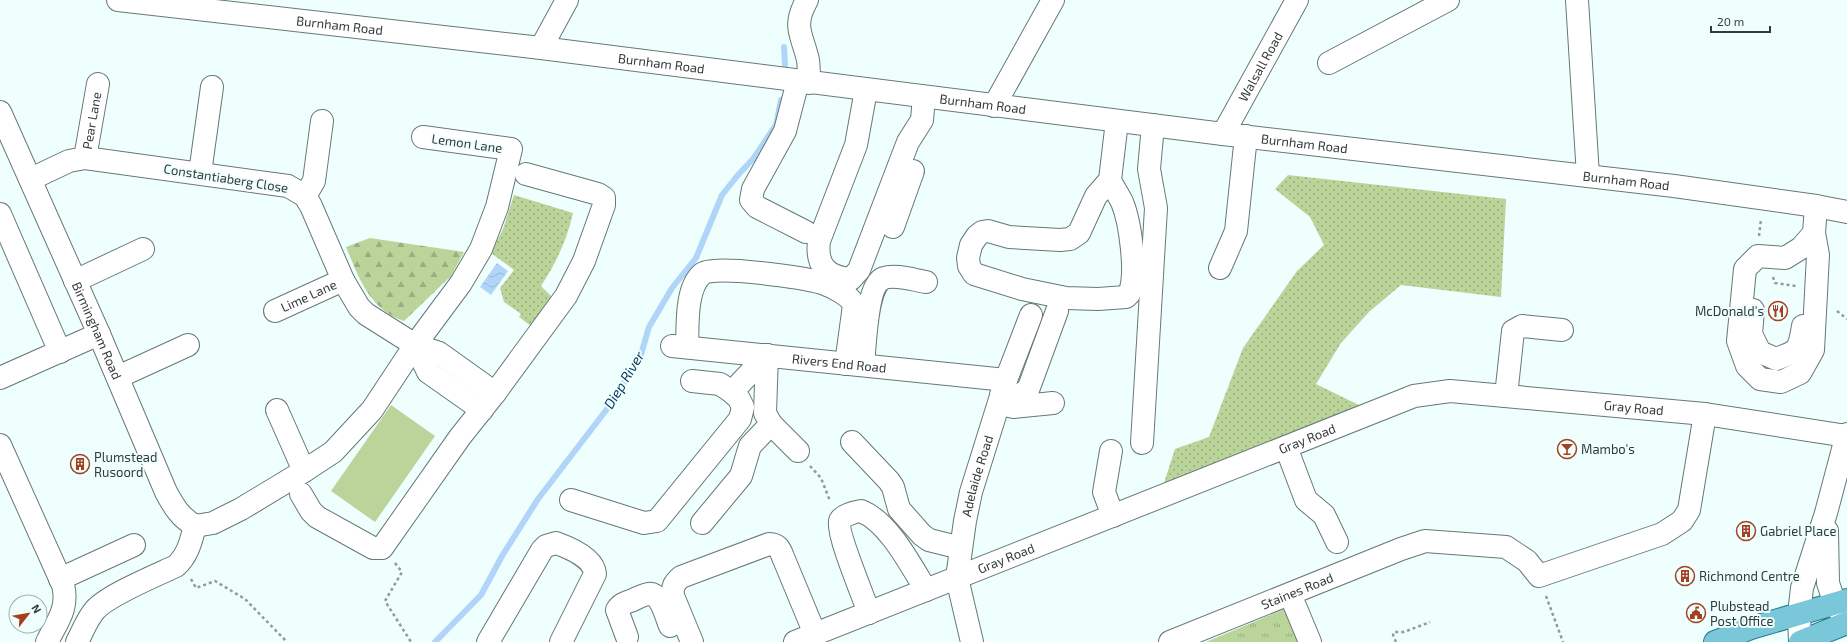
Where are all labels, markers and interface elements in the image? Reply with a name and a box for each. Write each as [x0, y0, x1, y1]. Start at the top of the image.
scale bar [1711, 8, 1770, 34]
street label: Burnham Road [295, 12, 384, 38]
text: 20 m [1717, 14, 1744, 28]
street label: Walsall Road [1235, 29, 1286, 104]
street label: Burnham Road [617, 50, 706, 77]
street label: Burnham Road [939, 90, 1027, 117]
street label: Pear Lane [79, 91, 104, 150]
street label: Lemon Lane [431, 130, 503, 156]
street label: Burnham Road [1260, 130, 1349, 156]
street label: Constantiaberg Close [163, 160, 289, 196]
street label: Burnham Road [1582, 168, 1670, 193]
street label: Lime Lane [278, 276, 339, 315]
street label: Birmingham Road [69, 279, 125, 382]
restaurant icon: McDonald's [1767, 300, 1789, 322]
place label: McDonald's [1695, 303, 1764, 319]
water label: Diep River [600, 348, 648, 412]
street label: Rivers End Road [791, 350, 887, 376]
street label: Gray Road [1603, 397, 1664, 418]
street label: Gray Road [1276, 420, 1338, 457]
street label: Adelaide Road [958, 433, 996, 518]
bar icon: Mambo's [1556, 438, 1578, 460]
place label: Mambo's [1581, 441, 1635, 457]
place label: Plumstead Rusoord [94, 449, 157, 480]
building icon: Plumstead Rusoord [69, 453, 91, 475]
building icon: Gabriel Place [1735, 520, 1757, 542]
place label: Gabriel Place [1760, 523, 1836, 539]
street label: Gray Road [975, 540, 1037, 577]
building icon: Richmond Centre [1674, 565, 1696, 587]
place label: Richmond Centre [1699, 568, 1800, 584]
street label: Staines Road [1259, 569, 1336, 613]
north arrow [8, 594, 48, 634]
place label: Plubstead Post Office [1710, 598, 1773, 629]
text: N [29, 602, 45, 615]
public building icon: Plubstead Post Office [1685, 602, 1707, 624]

